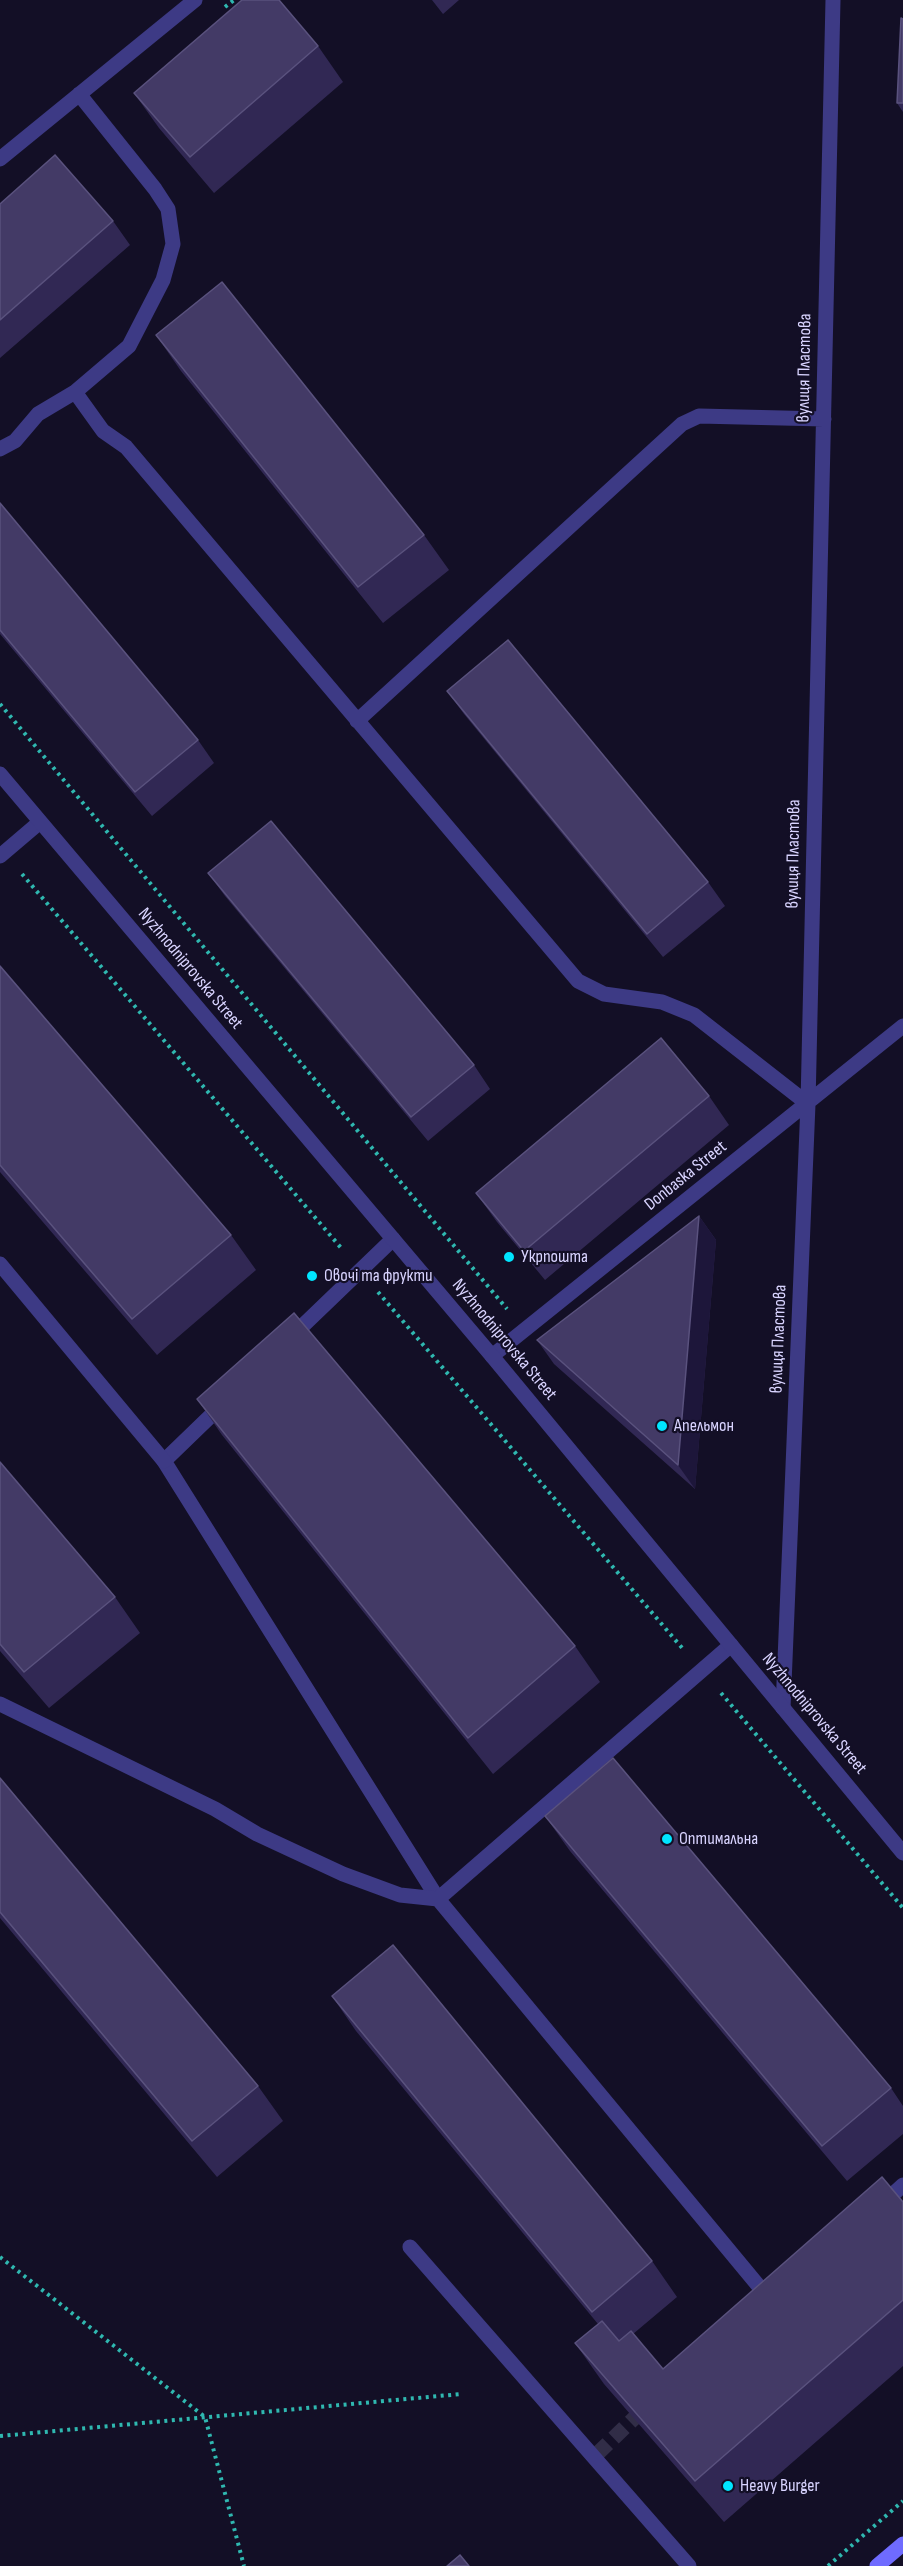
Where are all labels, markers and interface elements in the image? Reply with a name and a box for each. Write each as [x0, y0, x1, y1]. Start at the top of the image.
street label: вулиця Пластова [793, 313, 817, 423]
street label: вулиця Пластова [782, 799, 806, 909]
street label: Nyzhnodniprovska Street [133, 904, 247, 1034]
street label: Donbaska Street [641, 1136, 731, 1216]
place label: Укрпошта [521, 1246, 588, 1268]
marker: Укрпошта [502, 1250, 516, 1264]
place label: Овочі та фрукти [324, 1265, 432, 1287]
marker: Овочі та фрукти [305, 1269, 319, 1283]
street label: Nyzhnodniprovska Street [447, 1275, 561, 1405]
street label: вулиця Пластова [766, 1284, 792, 1394]
place label: Апельмон [674, 1415, 734, 1437]
marker: Апельмон [655, 1419, 669, 1433]
street label: Nyzhnodniprovska Street [757, 1649, 871, 1779]
place label: Оптимальна [679, 1828, 758, 1850]
marker: Оптимальна [660, 1832, 674, 1846]
place label: Heavy Burger [740, 2475, 820, 2497]
marker: Heavy Burger [721, 2479, 735, 2493]

